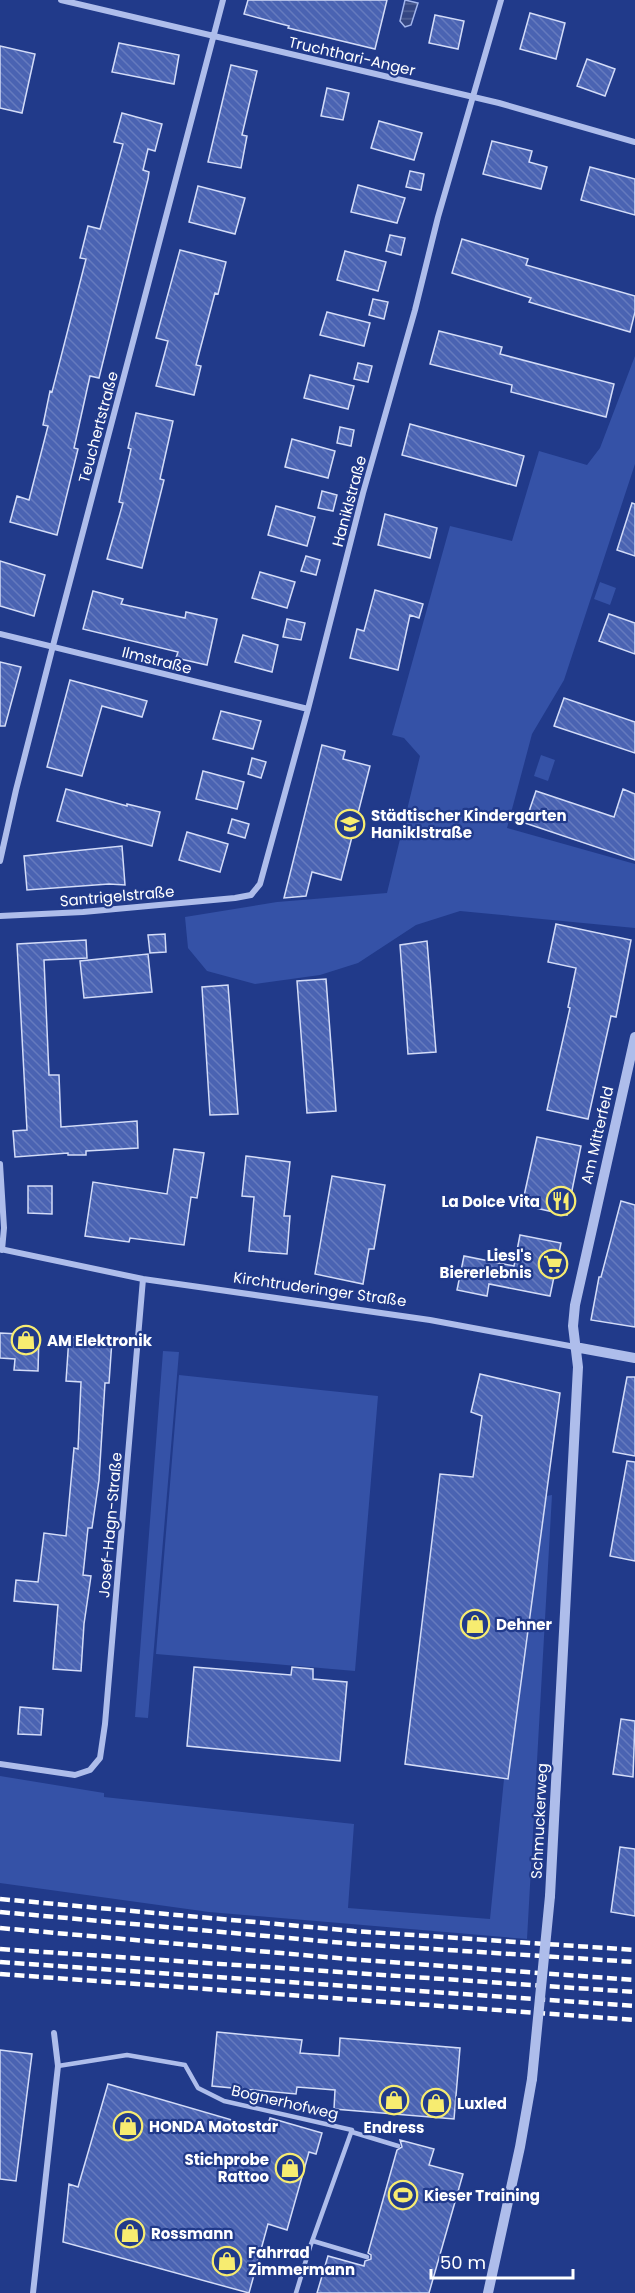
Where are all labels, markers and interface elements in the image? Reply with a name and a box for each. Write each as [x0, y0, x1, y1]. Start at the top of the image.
street label: Truchthari-Anger [287, 31, 418, 81]
street label: Teuchertstraße [73, 369, 123, 485]
street label: Haniklstraße [327, 453, 371, 549]
street label: Ilmstraße [120, 641, 194, 679]
place label: Städtischer Kindergarten Haniklstraße [371, 805, 567, 843]
school or university icon: Städtischer Kindergarten Haniklstraße [334, 808, 366, 840]
street label: Santrigelstraße [59, 881, 175, 911]
street label: Am Mitterfeld [576, 1084, 618, 1186]
restaurant icon: La Dolce Vita [545, 1185, 577, 1217]
place label: La Dolce Vita [441, 1191, 540, 1212]
place label: Liesl's Biererlebnis [440, 1245, 532, 1283]
supermarket icon: Liesl's Biererlebnis [537, 1248, 569, 1280]
street label: Kirchtruderinger Straße [232, 1266, 408, 1312]
shop icon: AM Elektronik [10, 1324, 42, 1356]
place label: AM Elektronik [47, 1330, 153, 1351]
street label: Josef-Hagn-Straße [93, 1451, 127, 1599]
shop icon: Dehner [459, 1608, 491, 1640]
place label: Dehner [496, 1614, 553, 1635]
street label: Schmuckerweg [525, 1763, 553, 1879]
street label: Bognerhofweg [229, 2079, 341, 2125]
shop icon: Endress [378, 2084, 410, 2116]
shop icon: Luxled [420, 2087, 452, 2119]
place label: Luxled [457, 2093, 507, 2114]
shop icon: HONDA Motostar [112, 2110, 144, 2142]
place label: HONDA Motostar [149, 2116, 279, 2137]
place label: Endress [364, 2117, 424, 2138]
place label: Stichprobe Rattoo [184, 2149, 269, 2187]
shop icon: Stichprobe Rattoo [274, 2152, 306, 2184]
sports icon: Kieser Training [387, 2179, 419, 2211]
place label: Kieser Training [424, 2185, 540, 2206]
shop icon: Rossmann [114, 2217, 146, 2249]
place label: Rossmann [151, 2223, 233, 2244]
place label: Fahrrad Zimmermann [248, 2242, 355, 2280]
scale bar [431, 2242, 574, 2280]
shop icon: Fahrrad Zimmermann [211, 2245, 243, 2277]
text: 50 m [440, 2250, 486, 2275]

